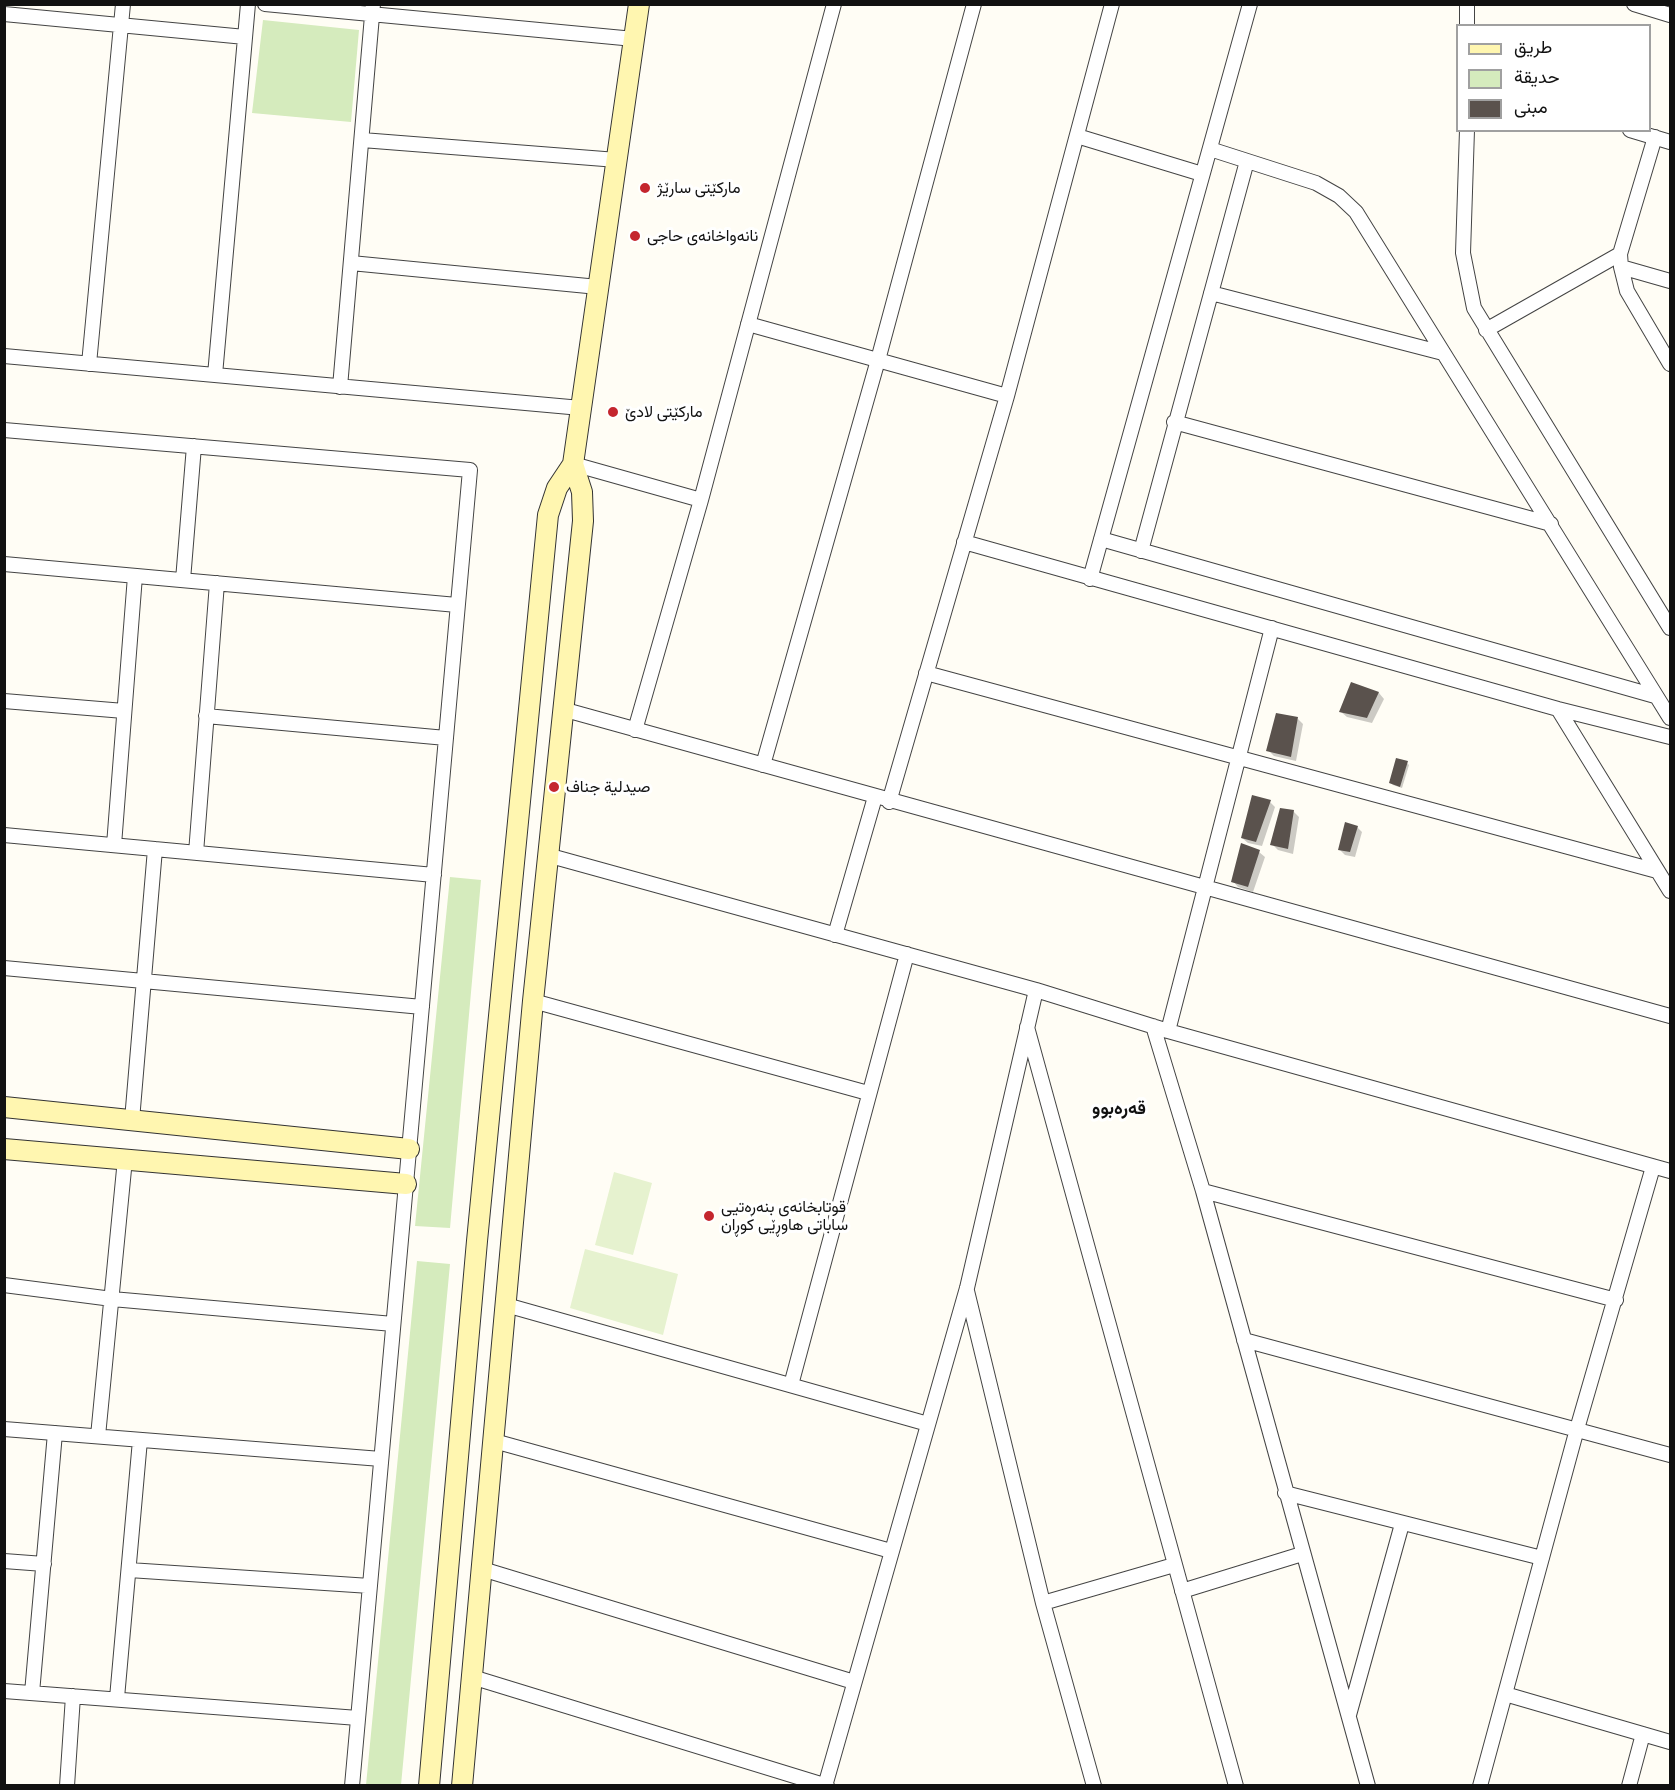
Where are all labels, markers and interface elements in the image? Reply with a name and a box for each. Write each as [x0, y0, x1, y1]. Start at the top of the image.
legend [1456, 24, 1651, 132]
text: طريق [1514, 35, 1552, 58]
text: حديقة [1514, 65, 1560, 88]
text: مبنى [1514, 95, 1548, 118]
place label: مارکێتی سارێژ [657, 178, 741, 198]
marker: مارکێتی سارێژ [638, 181, 652, 195]
place label: نانەواخانەی حاجی [647, 226, 758, 246]
marker: نانەواخانەی حاجی [628, 229, 642, 243]
place label: ماركێتی لادێ [625, 402, 703, 422]
marker: ماركێتی لادێ [606, 405, 620, 419]
place label: صيدلية جناف [566, 777, 650, 797]
marker: صيدلية جناف [547, 780, 561, 794]
district label: قەرەبوو [1092, 1098, 1146, 1120]
place label: قوتابخانەی بنەڕەتیی ساباتی هاوڕێی کوڕان [721, 1197, 848, 1235]
marker: قوتابخانەی بنەڕەتیی ساباتی هاوڕێی کوڕان [702, 1209, 716, 1223]

